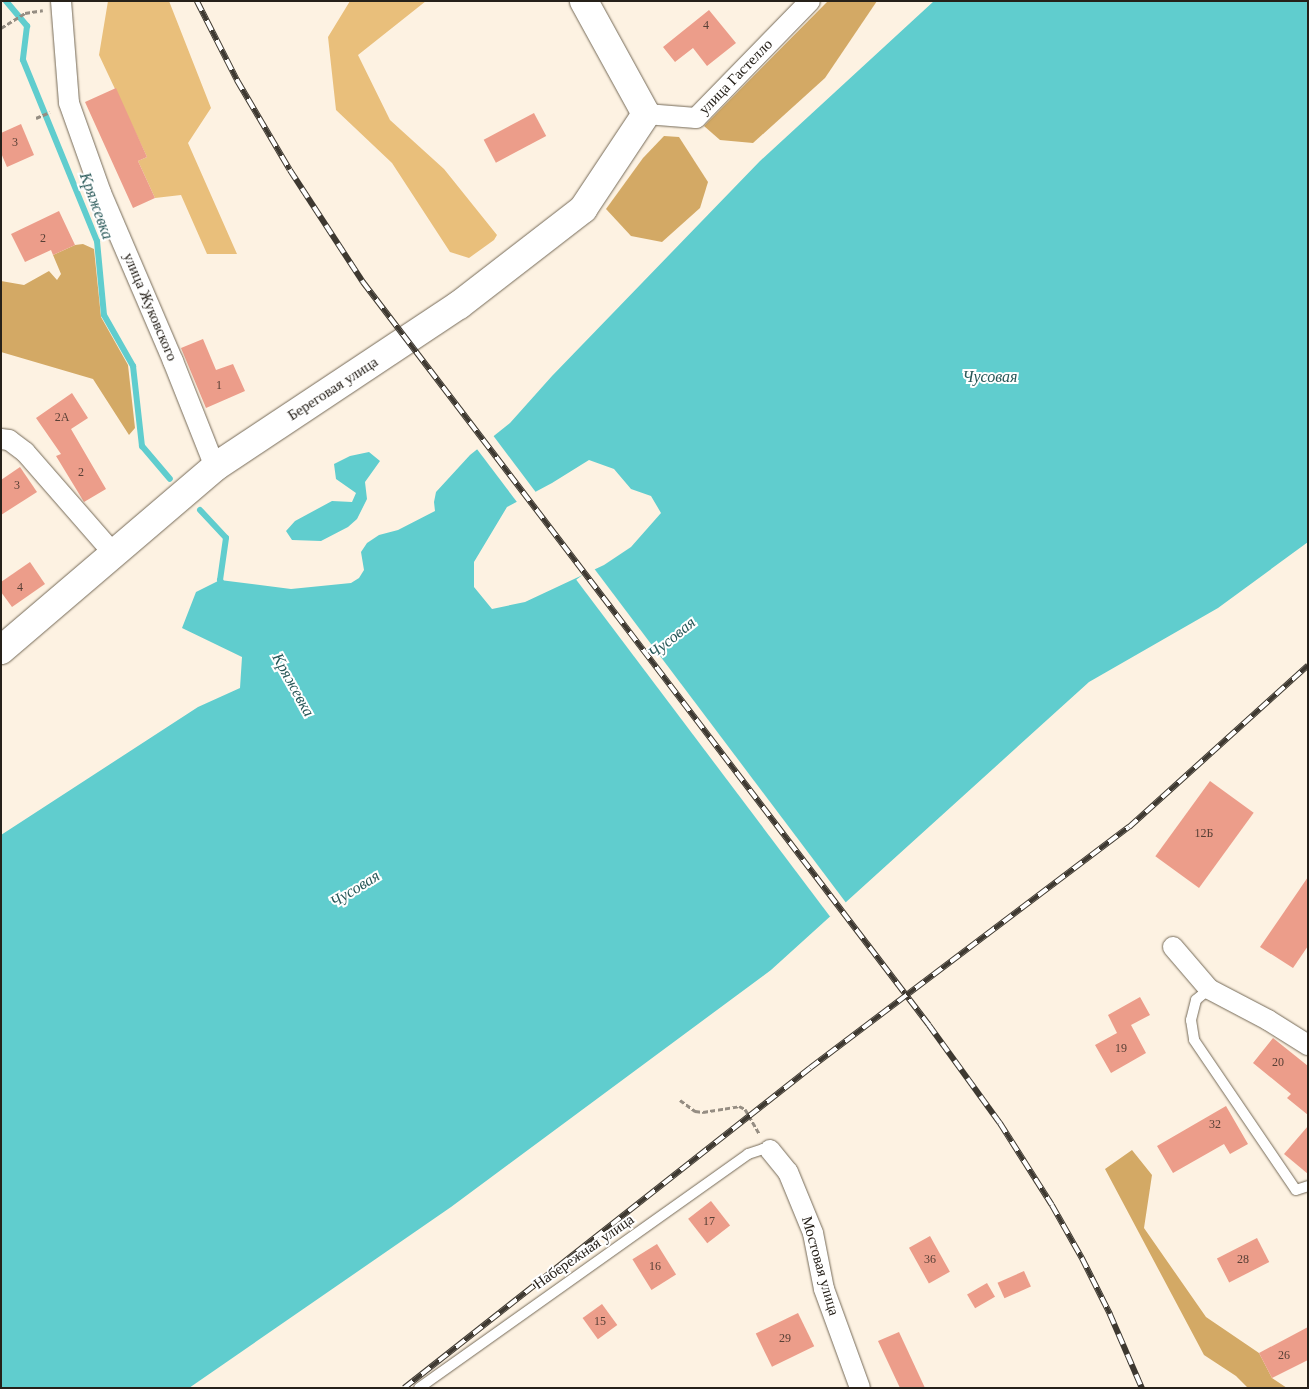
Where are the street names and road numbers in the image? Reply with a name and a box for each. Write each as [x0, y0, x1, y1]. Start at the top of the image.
street label: улица Гастелло [695, 35, 777, 119]
street label: улица Жуковского [119, 250, 181, 364]
street label: Береговая улица [285, 353, 381, 425]
street label: Набережная улица [530, 1211, 638, 1293]
street label: Мостовая улица [797, 1214, 843, 1318]

